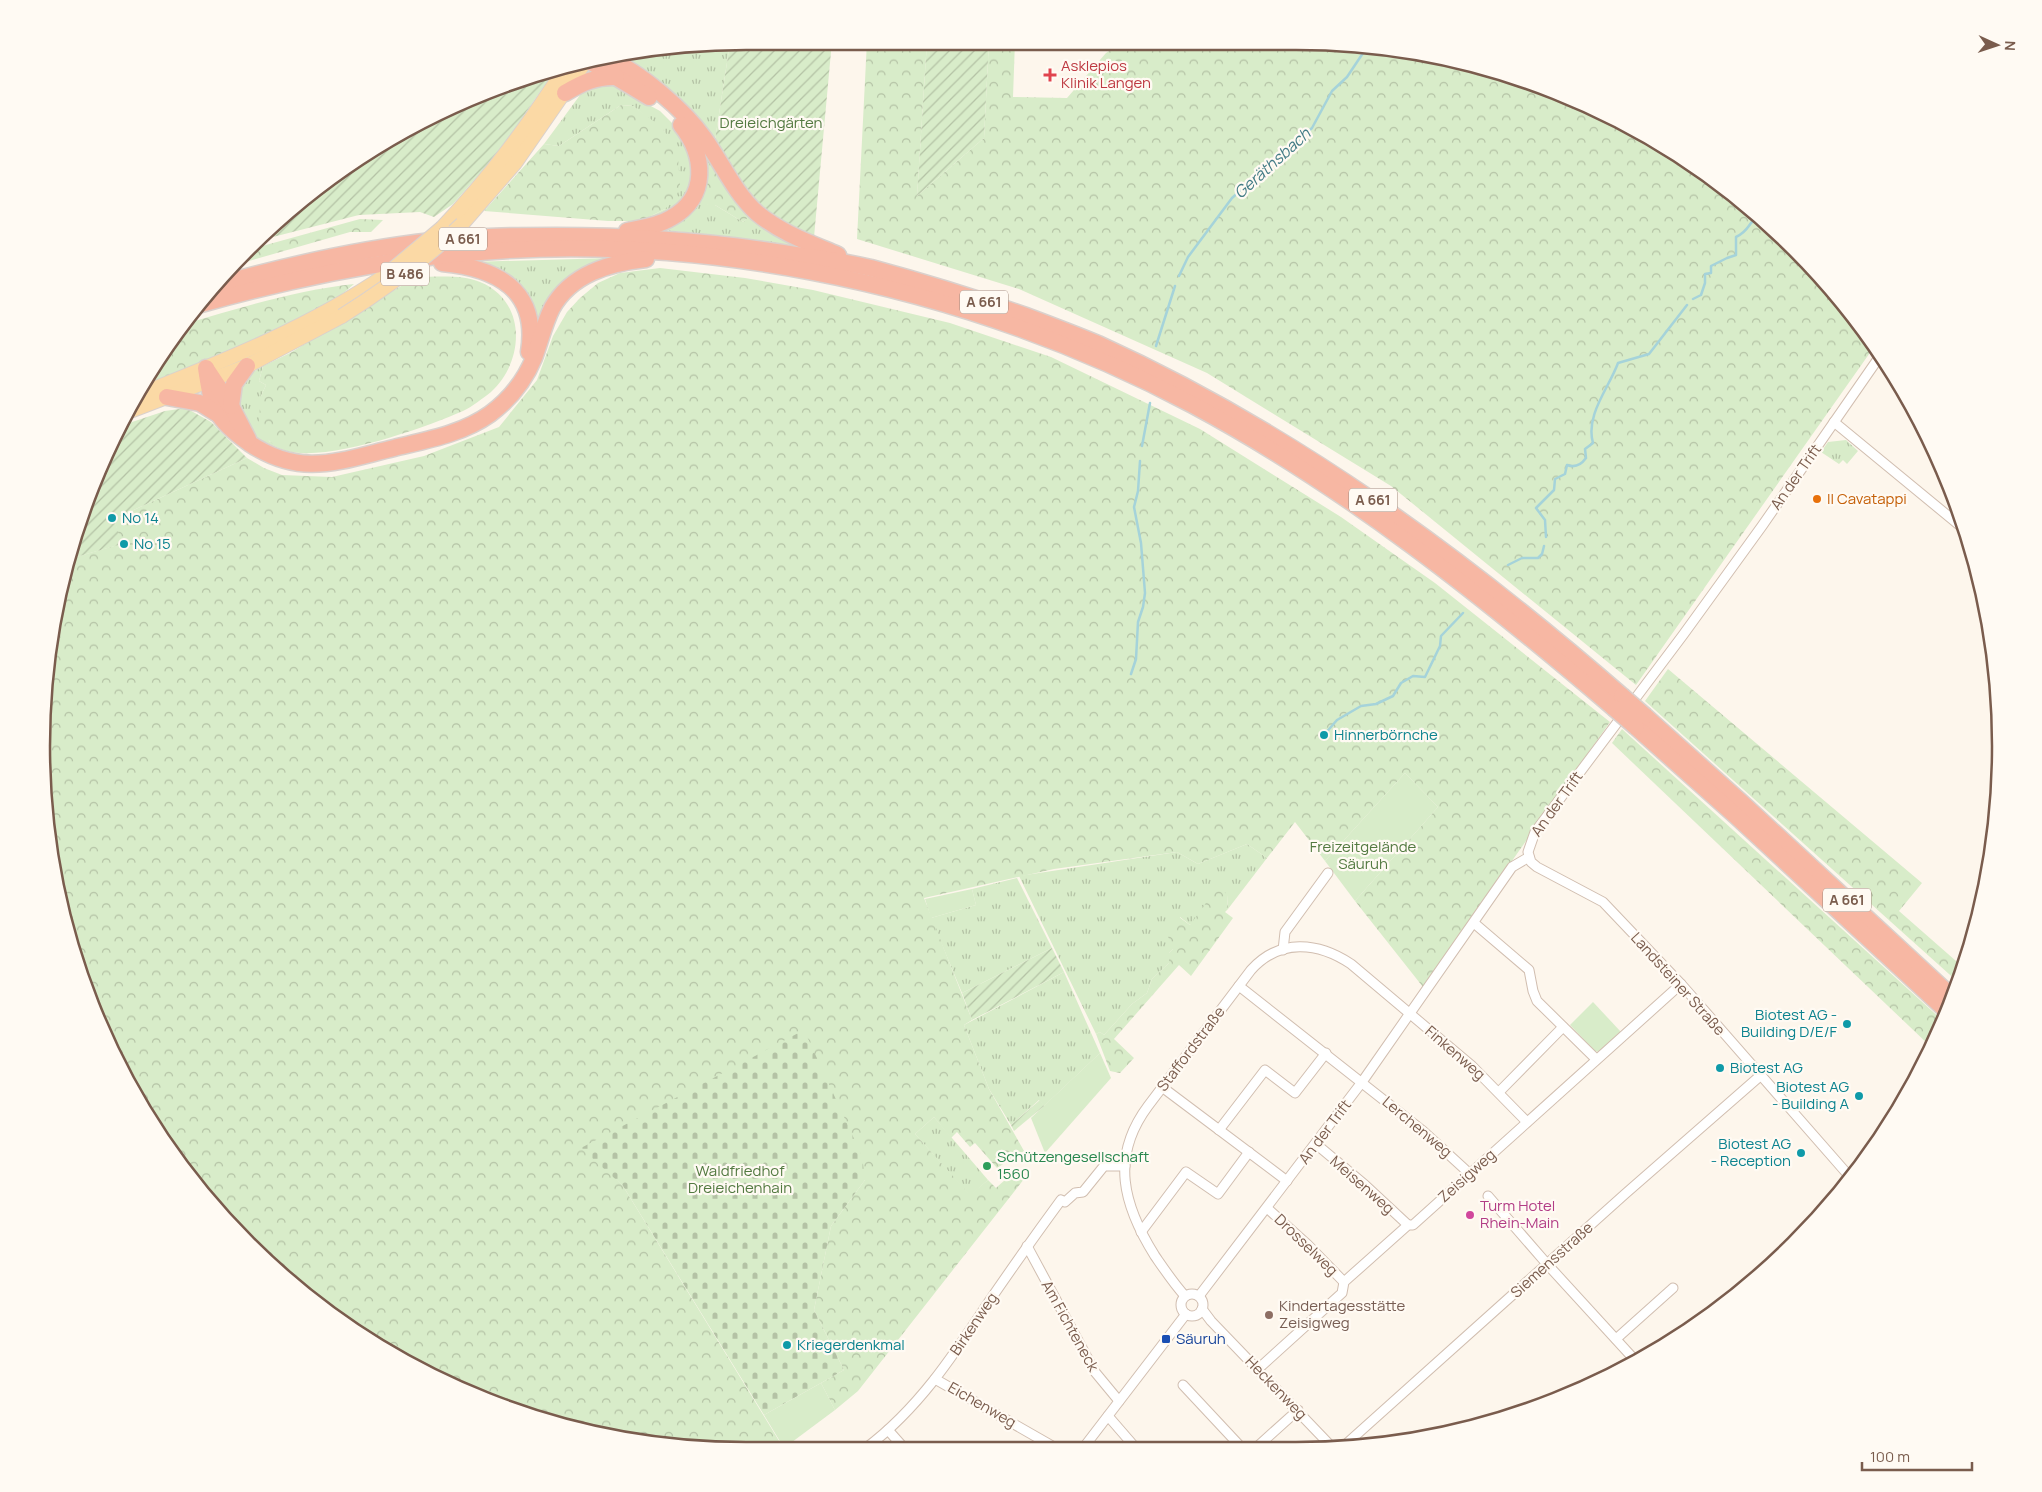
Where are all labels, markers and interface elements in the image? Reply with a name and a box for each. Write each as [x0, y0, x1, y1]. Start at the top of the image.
north arrow [1972, 20, 2022, 70]
text: N [2001, 40, 2020, 51]
place label: Asklepios Klinik Langen [1061, 55, 1151, 93]
marker: Asklepios Klinik Langen [1043, 68, 1057, 82]
park label: Dreieichgärten [720, 112, 823, 133]
water label: Geräthsbach [1229, 122, 1315, 203]
road number: A 661 [439, 228, 487, 250]
road number: B 486 [381, 262, 429, 286]
road number: A 661 [960, 290, 1008, 314]
street label: An der Trift [1765, 440, 1826, 514]
road number: A 661 [1349, 488, 1397, 512]
place label: Il Cavatappi [1827, 488, 1907, 509]
marker: Il Cavatappi [1811, 493, 1823, 505]
place label: No 14 [122, 507, 159, 528]
marker: No 14 [106, 512, 118, 524]
place label: No 15 [134, 533, 171, 554]
marker: No 15 [118, 538, 130, 550]
place label: Hinnerbörnche [1334, 724, 1438, 745]
marker: Hinnerbörnche [1318, 729, 1330, 741]
street label: An der Trift [1526, 767, 1587, 841]
park label: Freizeitgelände Säuruh [1310, 836, 1417, 874]
road number: A 661 [1823, 888, 1871, 912]
street label: Landsteiner Straße [1626, 928, 1731, 1040]
street label: Staffordstraße [1152, 1002, 1230, 1095]
place label: Biotest AG - Building D/E/F [1741, 1004, 1837, 1042]
marker: Biotest AG - Building D/E/F [1841, 1018, 1853, 1030]
street label: Finkenweg [1421, 1021, 1490, 1085]
place label: Biotest AG [1730, 1057, 1803, 1078]
marker: Biotest AG [1714, 1062, 1726, 1074]
place label: Biotest AG - Building A [1772, 1076, 1849, 1114]
marker: Biotest AG - Building A [1853, 1090, 1865, 1102]
street label: Lerchenweg [1378, 1091, 1457, 1162]
street label: An der Trift [1293, 1095, 1356, 1168]
place label: Biotest AG - Reception [1711, 1133, 1791, 1171]
street label: Zeisigweg [1433, 1144, 1500, 1207]
place label: Schützengesellschaft 1560 [997, 1146, 1149, 1184]
marker: Biotest AG - Reception [1795, 1147, 1807, 1159]
street label: Meisenweg [1326, 1151, 1399, 1218]
park label: Waldfriedhof Dreieichenhain [688, 1160, 792, 1198]
marker: Schützengesellschaft 1560 [981, 1160, 993, 1172]
place label: Turm Hotel Rhein-Main [1480, 1195, 1559, 1233]
street label: Drosselweg [1270, 1209, 1343, 1280]
marker: Turm Hotel Rhein-Main [1464, 1209, 1476, 1221]
street label: Siemensstraße [1506, 1217, 1598, 1302]
street label: Am Fichteneck [1037, 1276, 1104, 1376]
street label: Birkenweg [945, 1288, 1002, 1359]
place label: Kindertagesstätte Zeisigweg [1279, 1295, 1406, 1333]
marker: Kindertagesstätte Zeisigweg [1263, 1309, 1275, 1321]
place label: Säuruh [1176, 1328, 1226, 1349]
marker: Säuruh [1160, 1333, 1172, 1345]
place label: Kriegerdenkmal [797, 1334, 905, 1355]
marker: Kriegerdenkmal [781, 1339, 793, 1351]
street label: Heckenweg [1241, 1351, 1312, 1424]
street label: Eichenweg [944, 1377, 1020, 1433]
scale bar [1862, 1440, 1972, 1472]
text: 100 m [1870, 1446, 1910, 1467]

